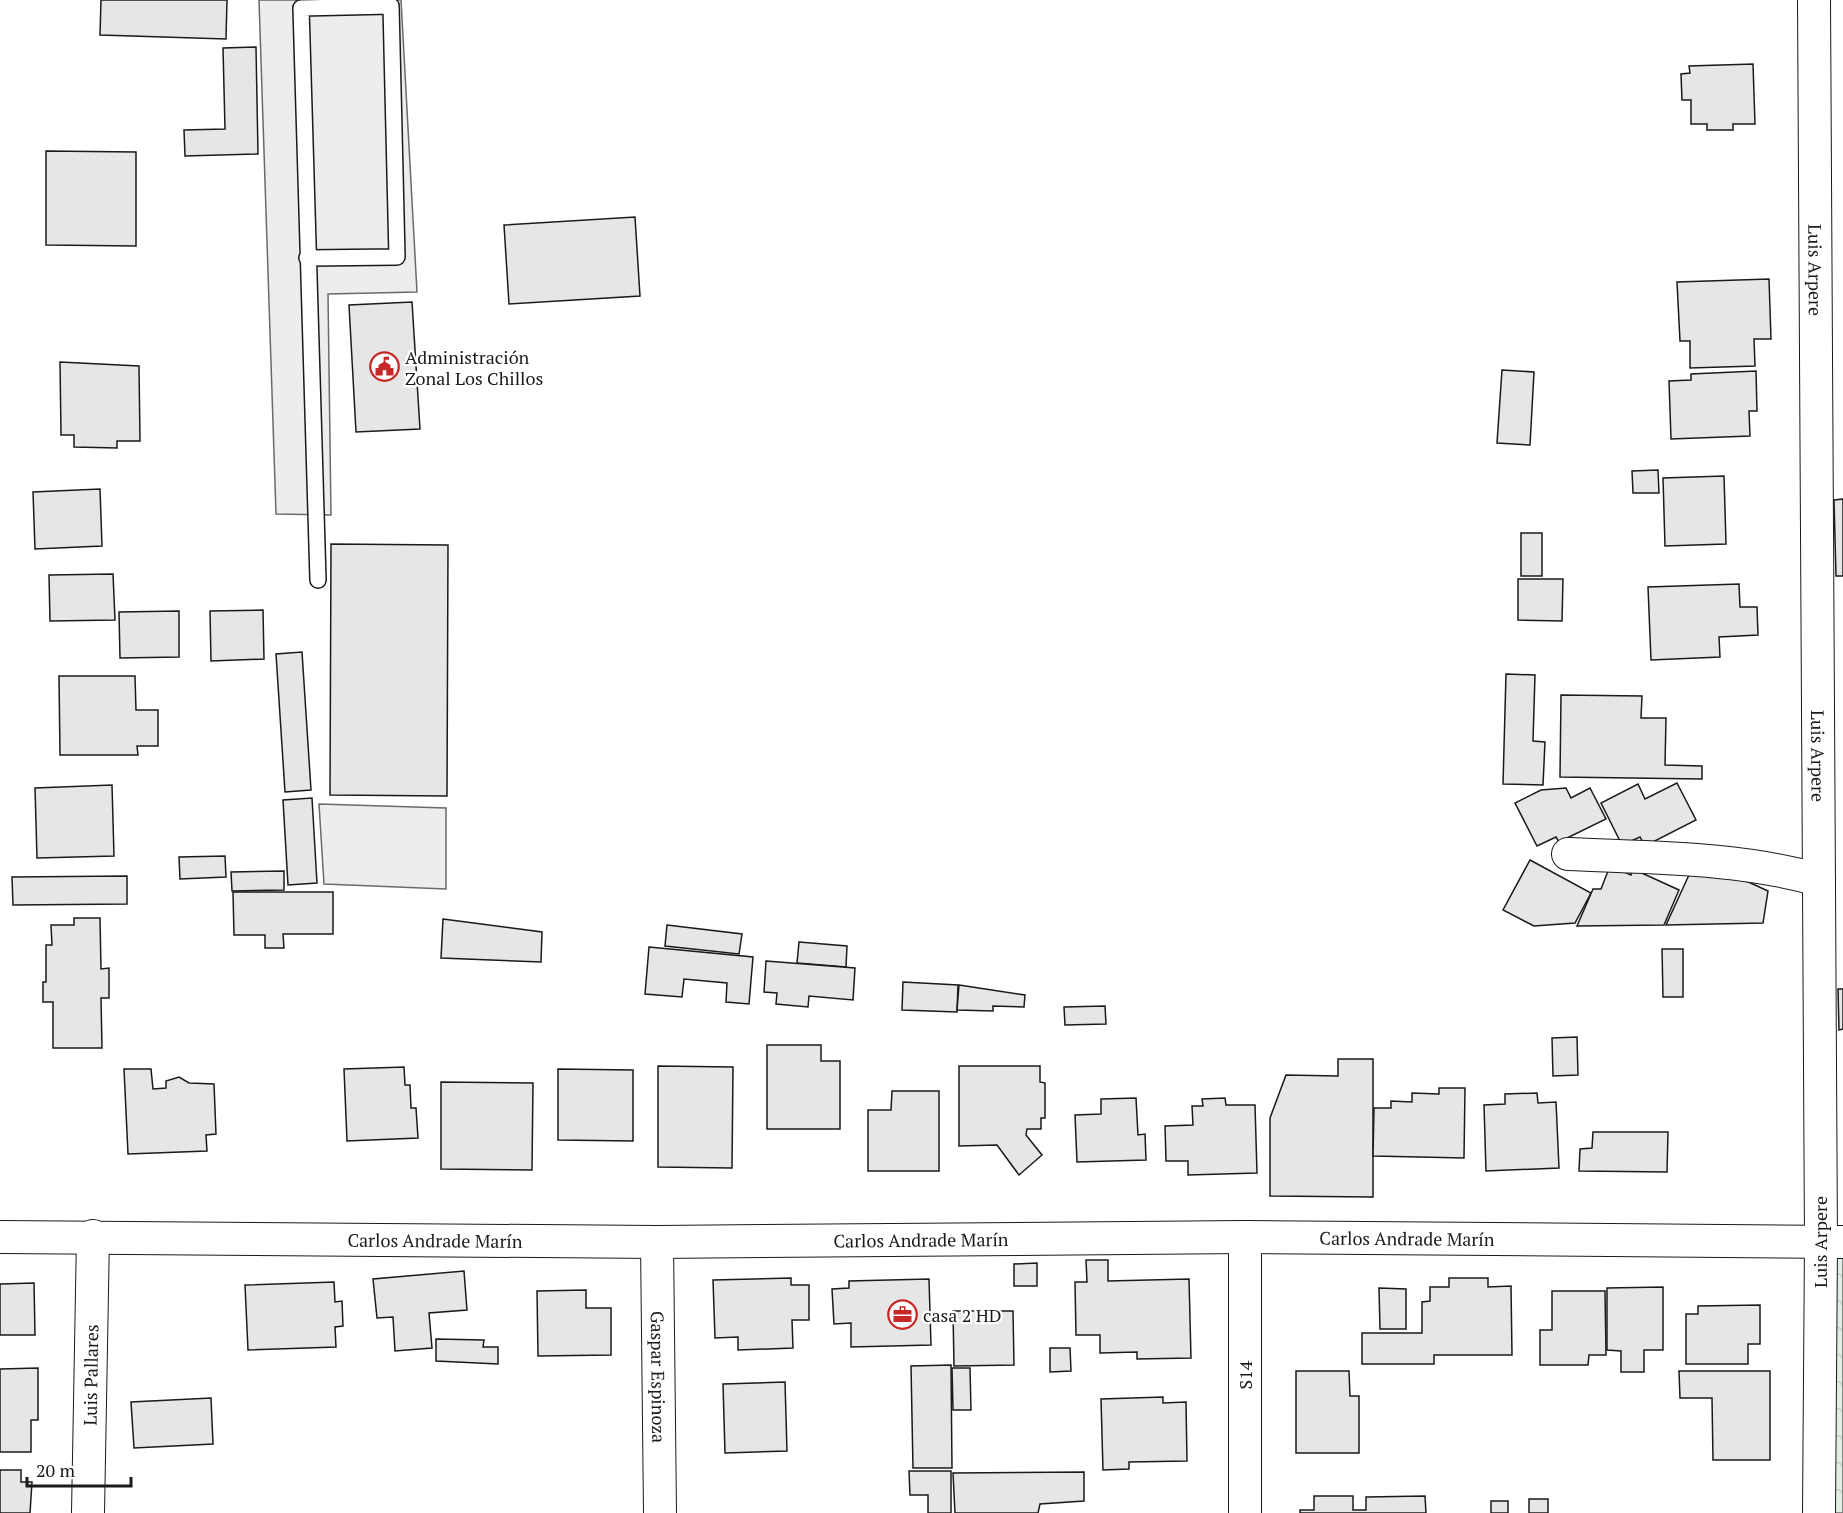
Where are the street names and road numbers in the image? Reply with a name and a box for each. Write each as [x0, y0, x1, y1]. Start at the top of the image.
street label: Luis Arpere [1803, 224, 1828, 316]
street label: Luis Arpere [1806, 710, 1831, 802]
street label: Luis Arpere [1808, 1196, 1832, 1288]
street label: Carlos Andrade Marín [1319, 1226, 1495, 1251]
street label: Carlos Andrade Marín [833, 1227, 1009, 1252]
street label: Carlos Andrade Marín [347, 1228, 523, 1253]
street label: Gaspar Espinoza [646, 1311, 671, 1443]
street label: Luis Pallares [78, 1324, 103, 1426]
street label: S14 [1233, 1360, 1257, 1389]

